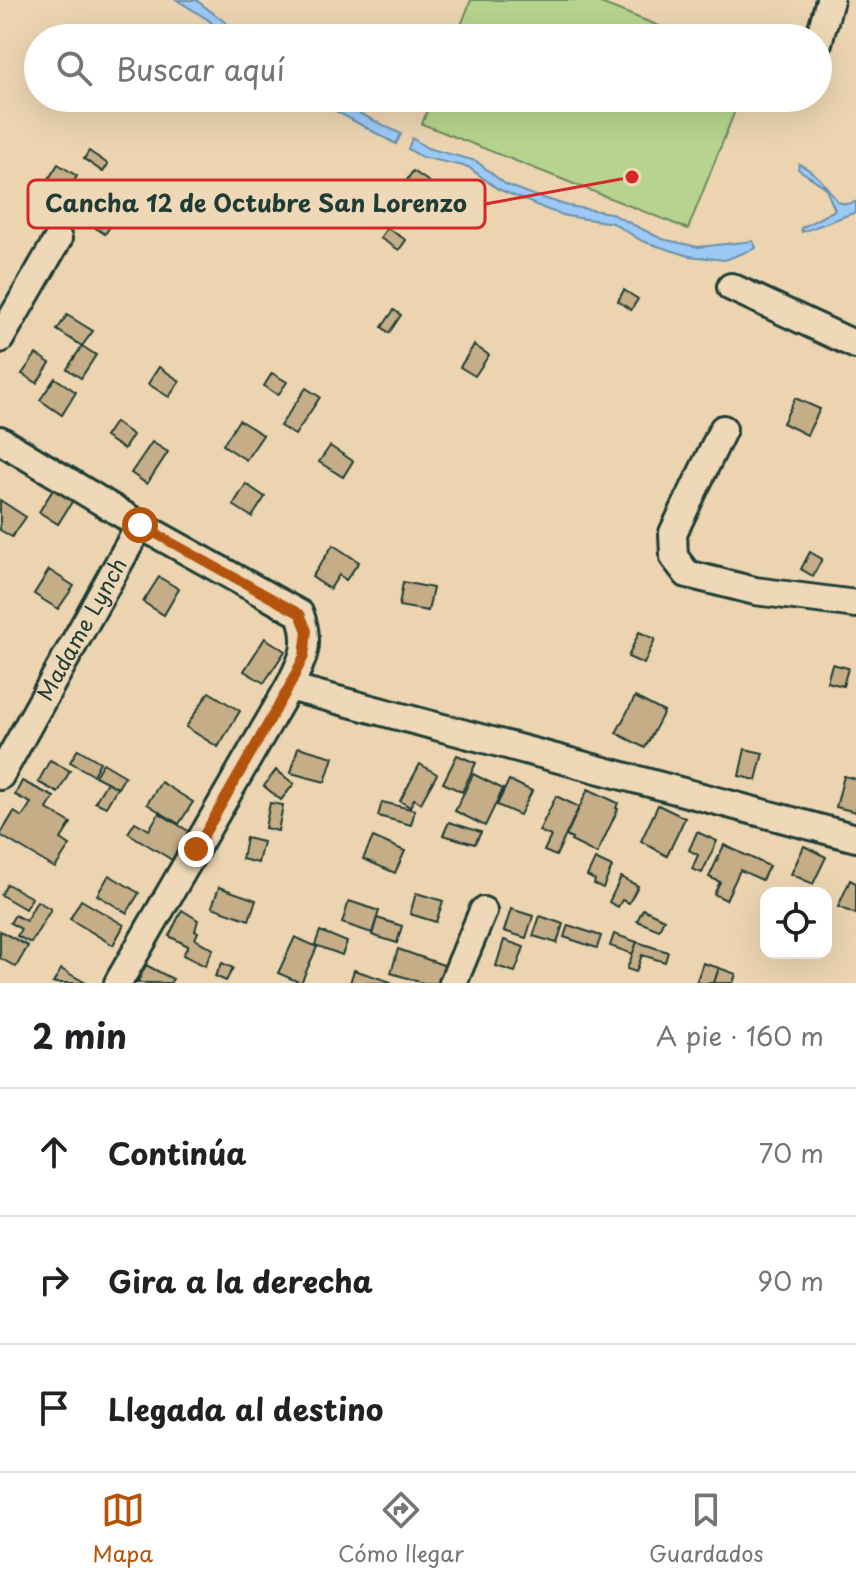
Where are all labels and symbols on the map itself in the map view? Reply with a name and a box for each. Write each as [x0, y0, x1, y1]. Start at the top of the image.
callout: Cancha 12 de Octubre San Lorenzo [28, 180, 485, 228]
text: Cancha 12 de Octubre San Lorenzo [45, 184, 467, 220]
route start [122, 507, 158, 543]
street label: Madame Lynch [27, 551, 134, 706]
route end [178, 831, 214, 867]

